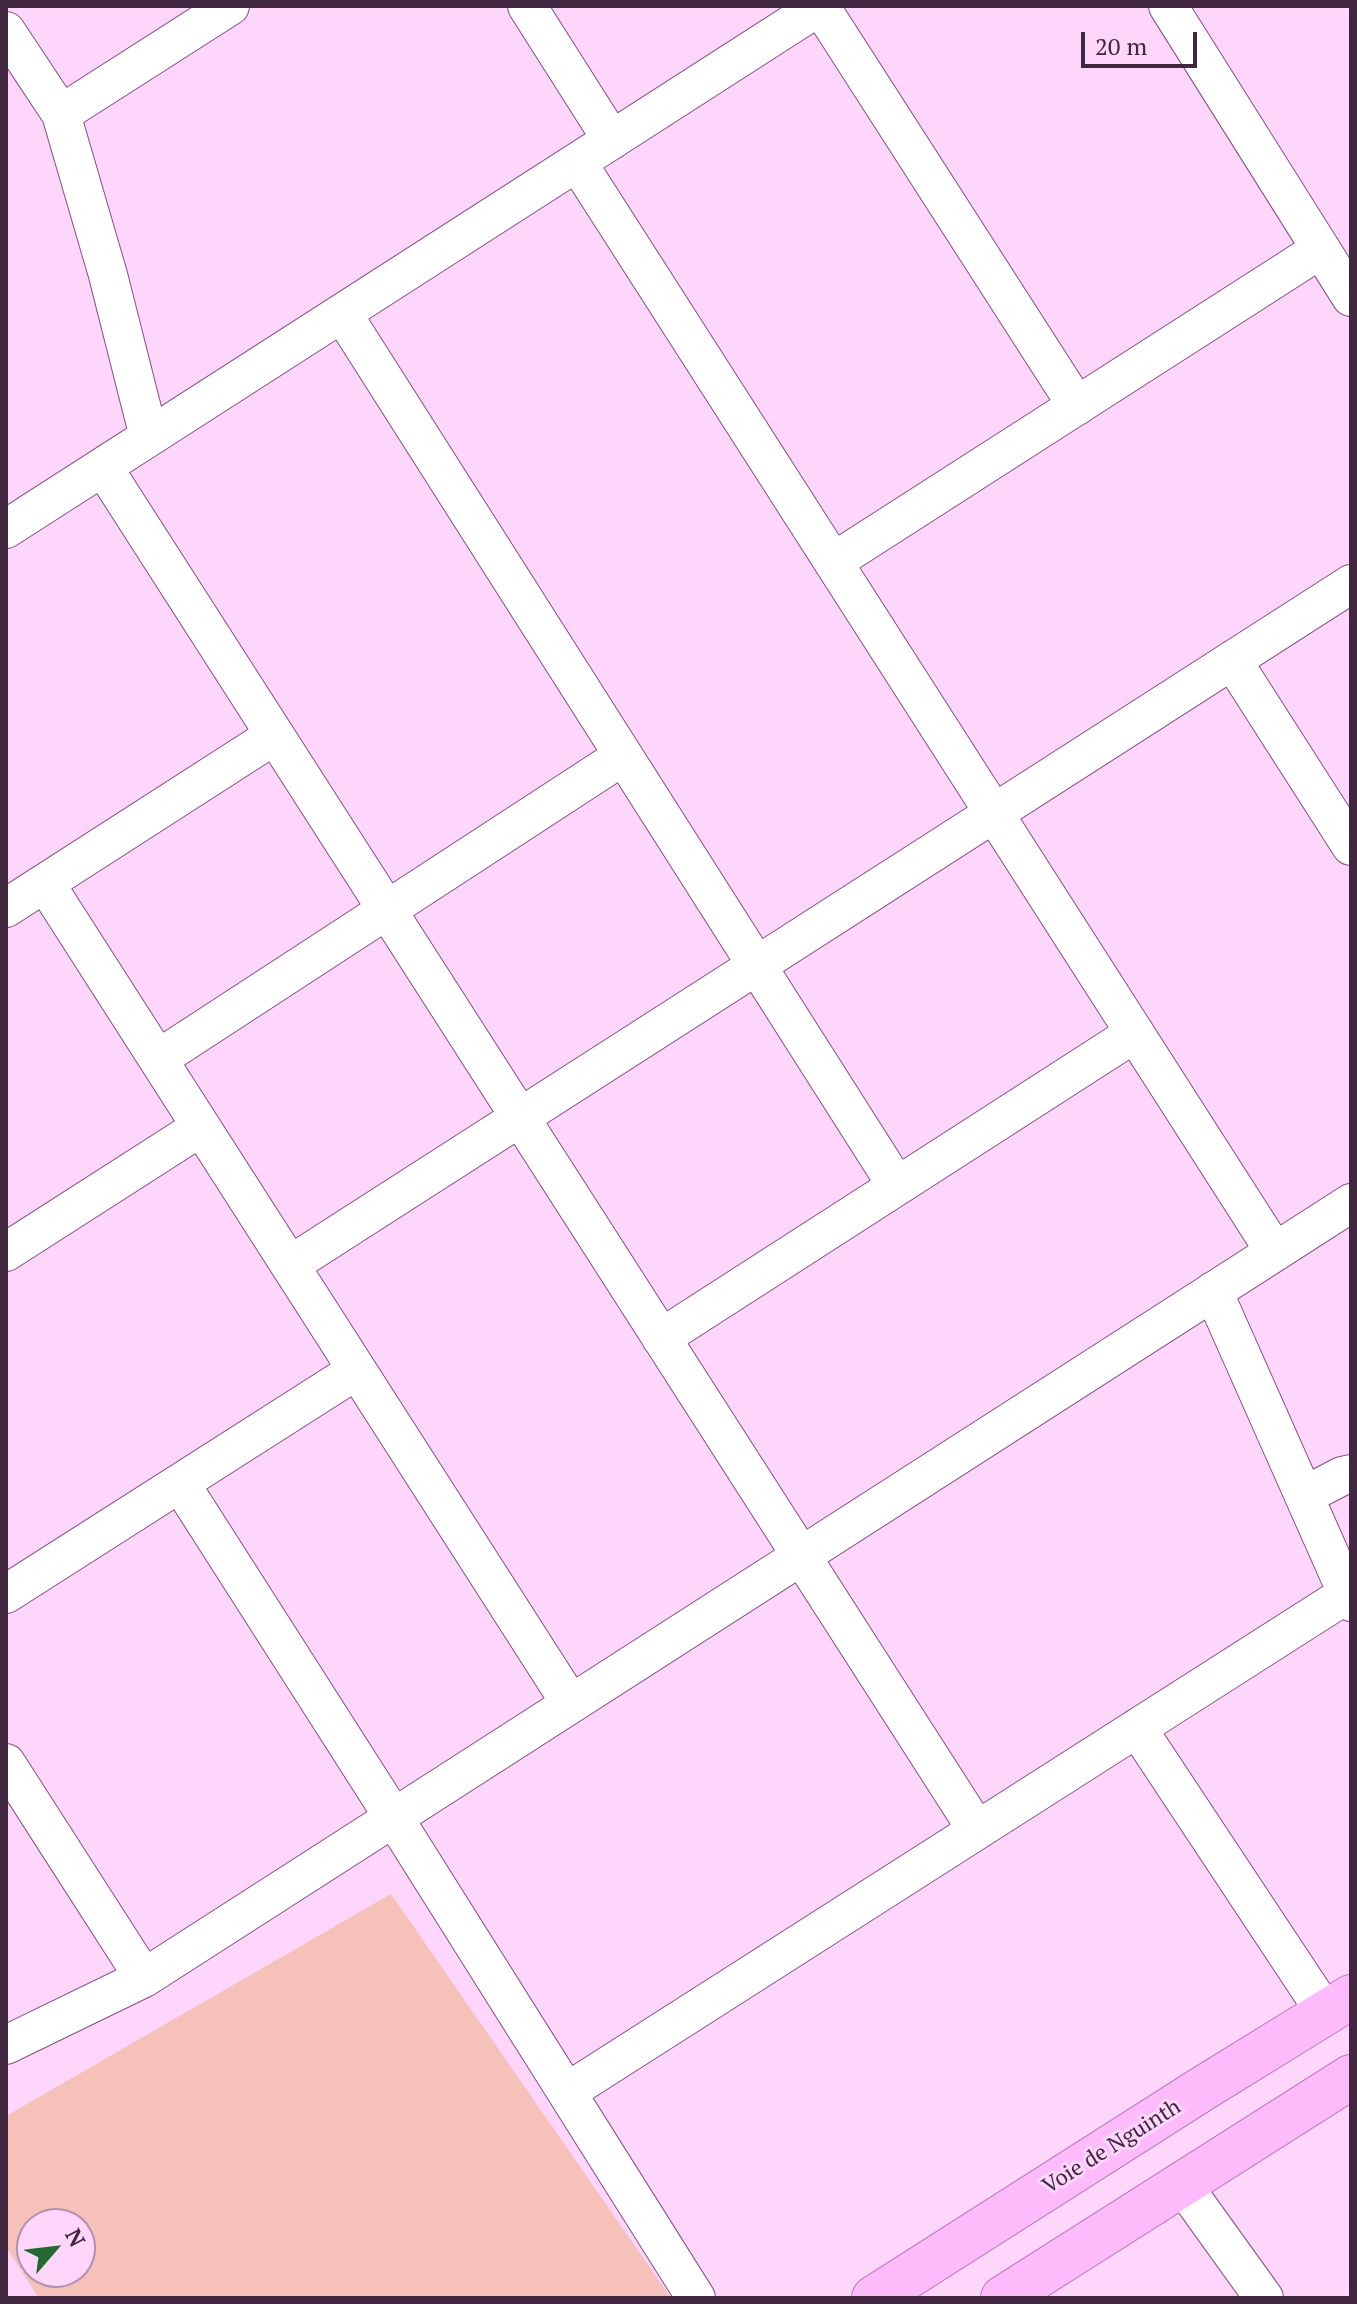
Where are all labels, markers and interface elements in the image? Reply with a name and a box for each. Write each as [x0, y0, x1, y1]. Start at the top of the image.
scale bar [1085, 16, 1201, 66]
text: 20 m [1095, 30, 1147, 62]
street label: Voie de Nguinth [1038, 2094, 1186, 2200]
north arrow [16, 2208, 96, 2288]
text: N [59, 2223, 93, 2252]

